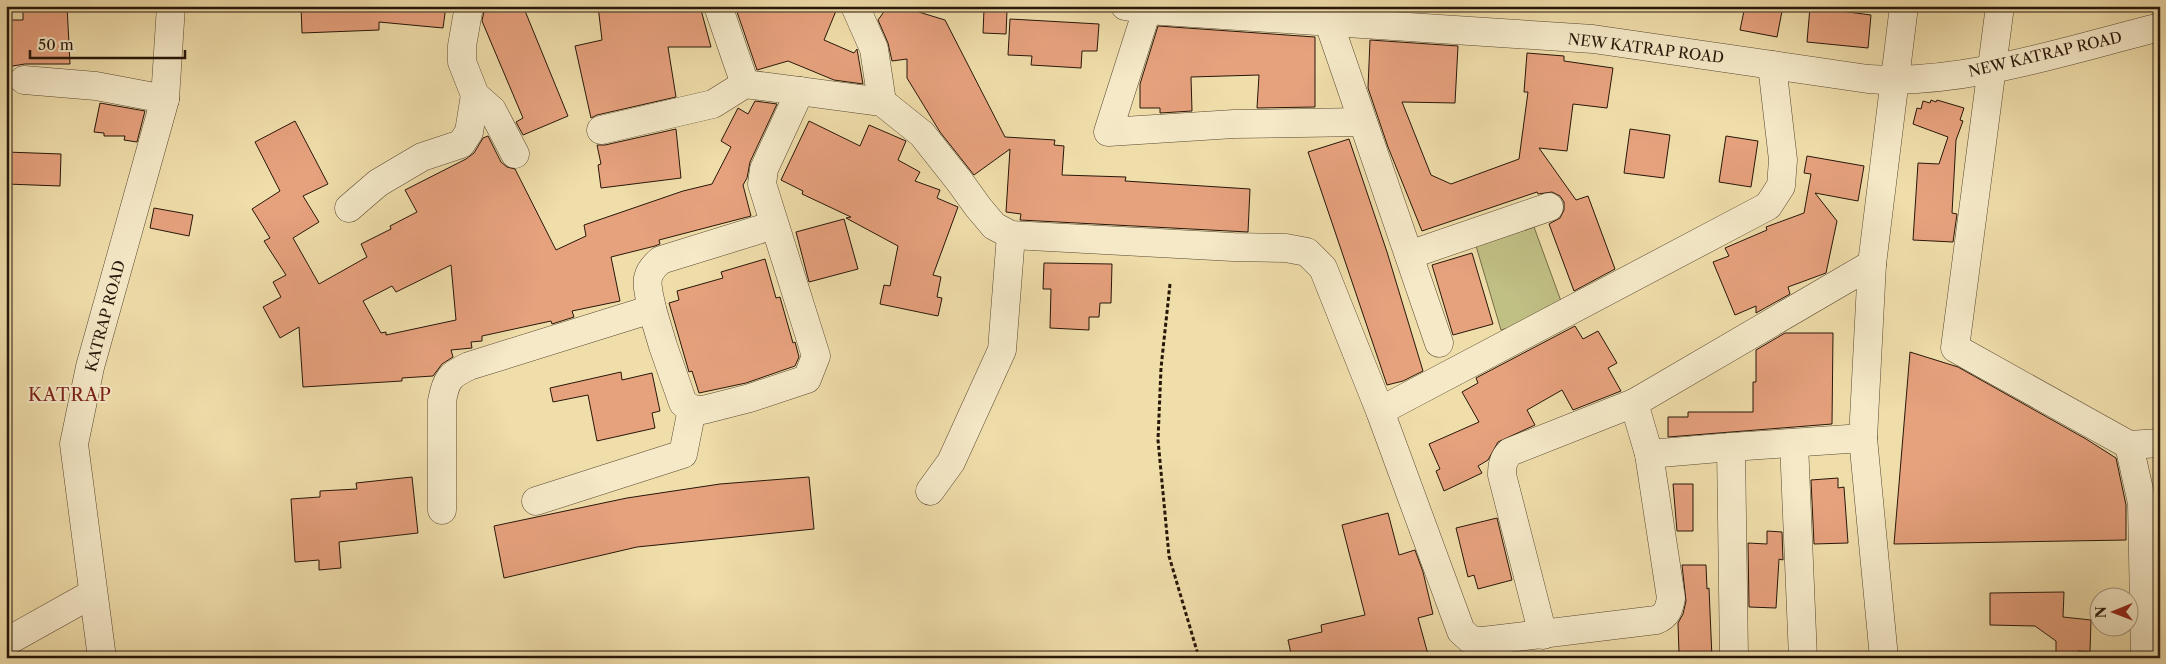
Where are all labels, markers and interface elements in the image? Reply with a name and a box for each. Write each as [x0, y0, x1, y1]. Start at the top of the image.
street label: NEW KATRAP ROAD [1966, 27, 2124, 81]
scale bar [30, 28, 185, 60]
street label: NEW KATRAP ROAD [1567, 29, 1725, 67]
text: 50 m [38, 35, 74, 54]
street label: KATRAP ROAD [81, 258, 129, 374]
district label: KATRAP [28, 384, 112, 406]
north arrow [2088, 586, 2138, 636]
text: N [2092, 606, 2110, 618]

